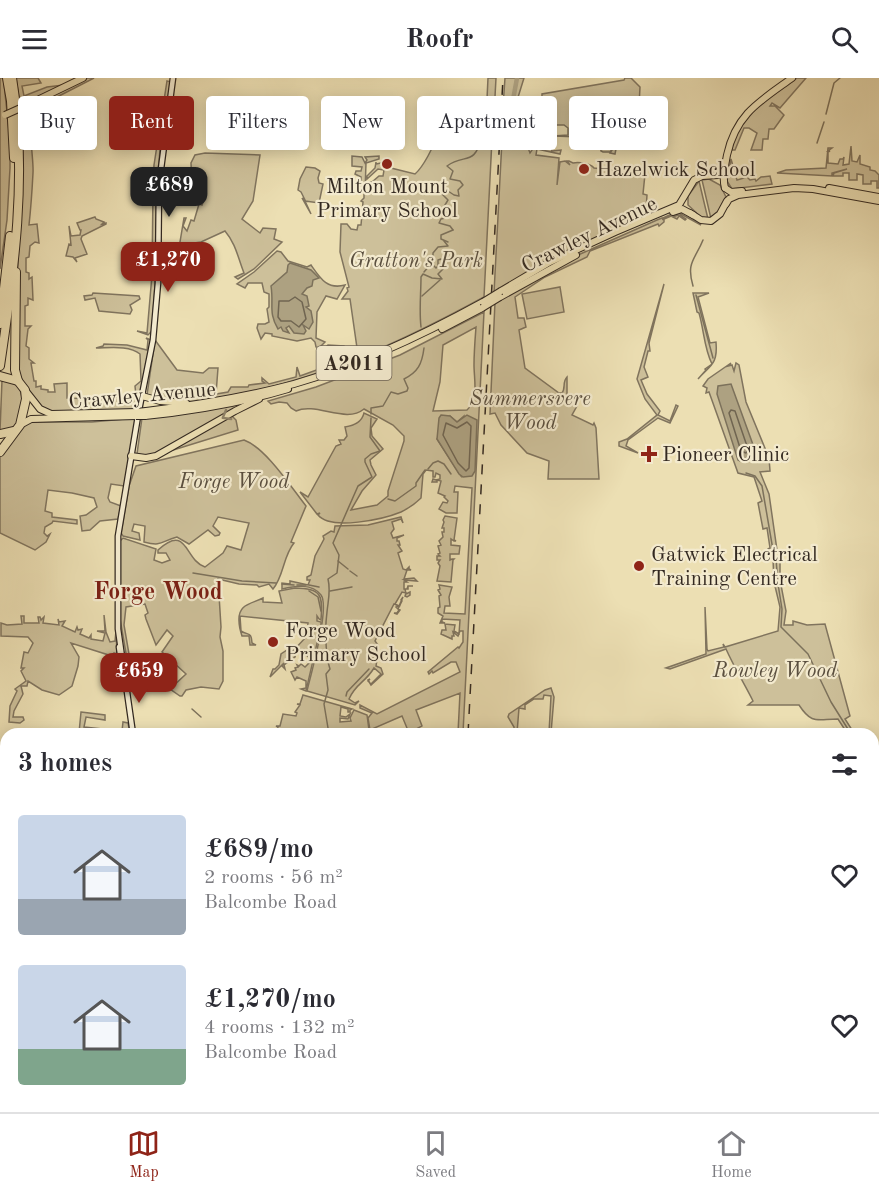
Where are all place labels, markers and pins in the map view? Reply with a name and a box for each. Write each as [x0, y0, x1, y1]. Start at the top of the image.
marker: Milton Mount Primary School [380, 157, 394, 171]
place label: Hazelwick School [596, 160, 756, 181]
marker: Hazelwick School [577, 162, 591, 176]
pin: £689 [133, 167, 205, 218]
place label: Milton Mount Primary School [316, 177, 458, 222]
pin: £1,270 [119, 242, 217, 293]
marker: Pioneer Clinic [640, 445, 658, 463]
place label: Pioneer Clinic [662, 445, 789, 466]
place label: Gatwick Electrical Training Centre [651, 545, 818, 590]
marker: Gatwick Electrical Training Centre [632, 559, 646, 573]
place label: Forge Wood Primary School [285, 621, 427, 666]
marker: Forge Wood Primary School [266, 635, 280, 649]
pin: £659 [103, 653, 175, 704]

